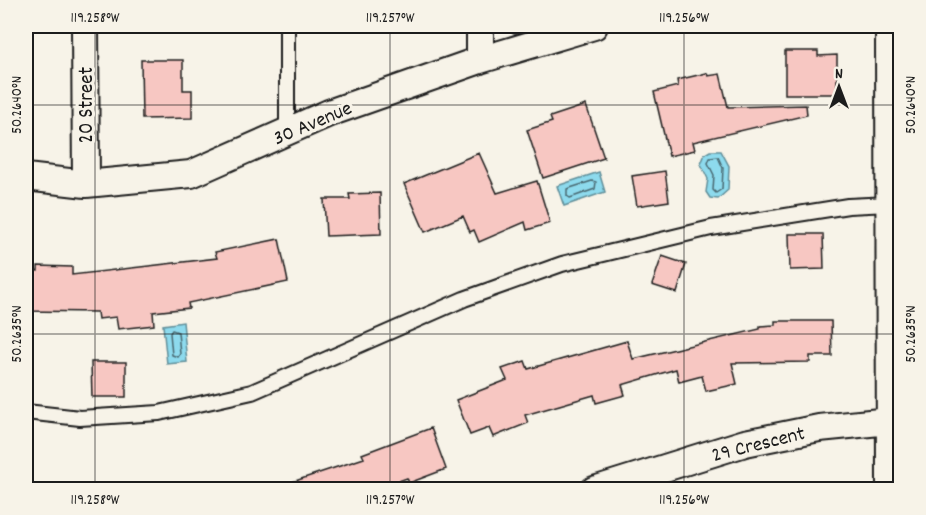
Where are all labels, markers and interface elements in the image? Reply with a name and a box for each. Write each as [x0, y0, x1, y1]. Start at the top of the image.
text: 119.258°W [71, 8, 120, 30]
text: 119.257°W [366, 8, 415, 30]
text: 119.256°W [659, 8, 709, 30]
north arrow [809, 57, 869, 117]
text: N [835, 63, 843, 86]
street label: 20 Street [73, 67, 103, 143]
text: 50.2640°N [7, 76, 29, 134]
text: 50.2640°N [901, 76, 923, 134]
street label: 30 Avenue [269, 95, 357, 155]
text: 50.2635°N [7, 305, 29, 363]
text: 50.2635°N [901, 305, 923, 363]
street label: 29 Crescent [709, 420, 809, 472]
text: 119.258°W [71, 490, 120, 512]
text: 119.257°W [366, 490, 415, 512]
text: 119.256°W [659, 490, 709, 512]

